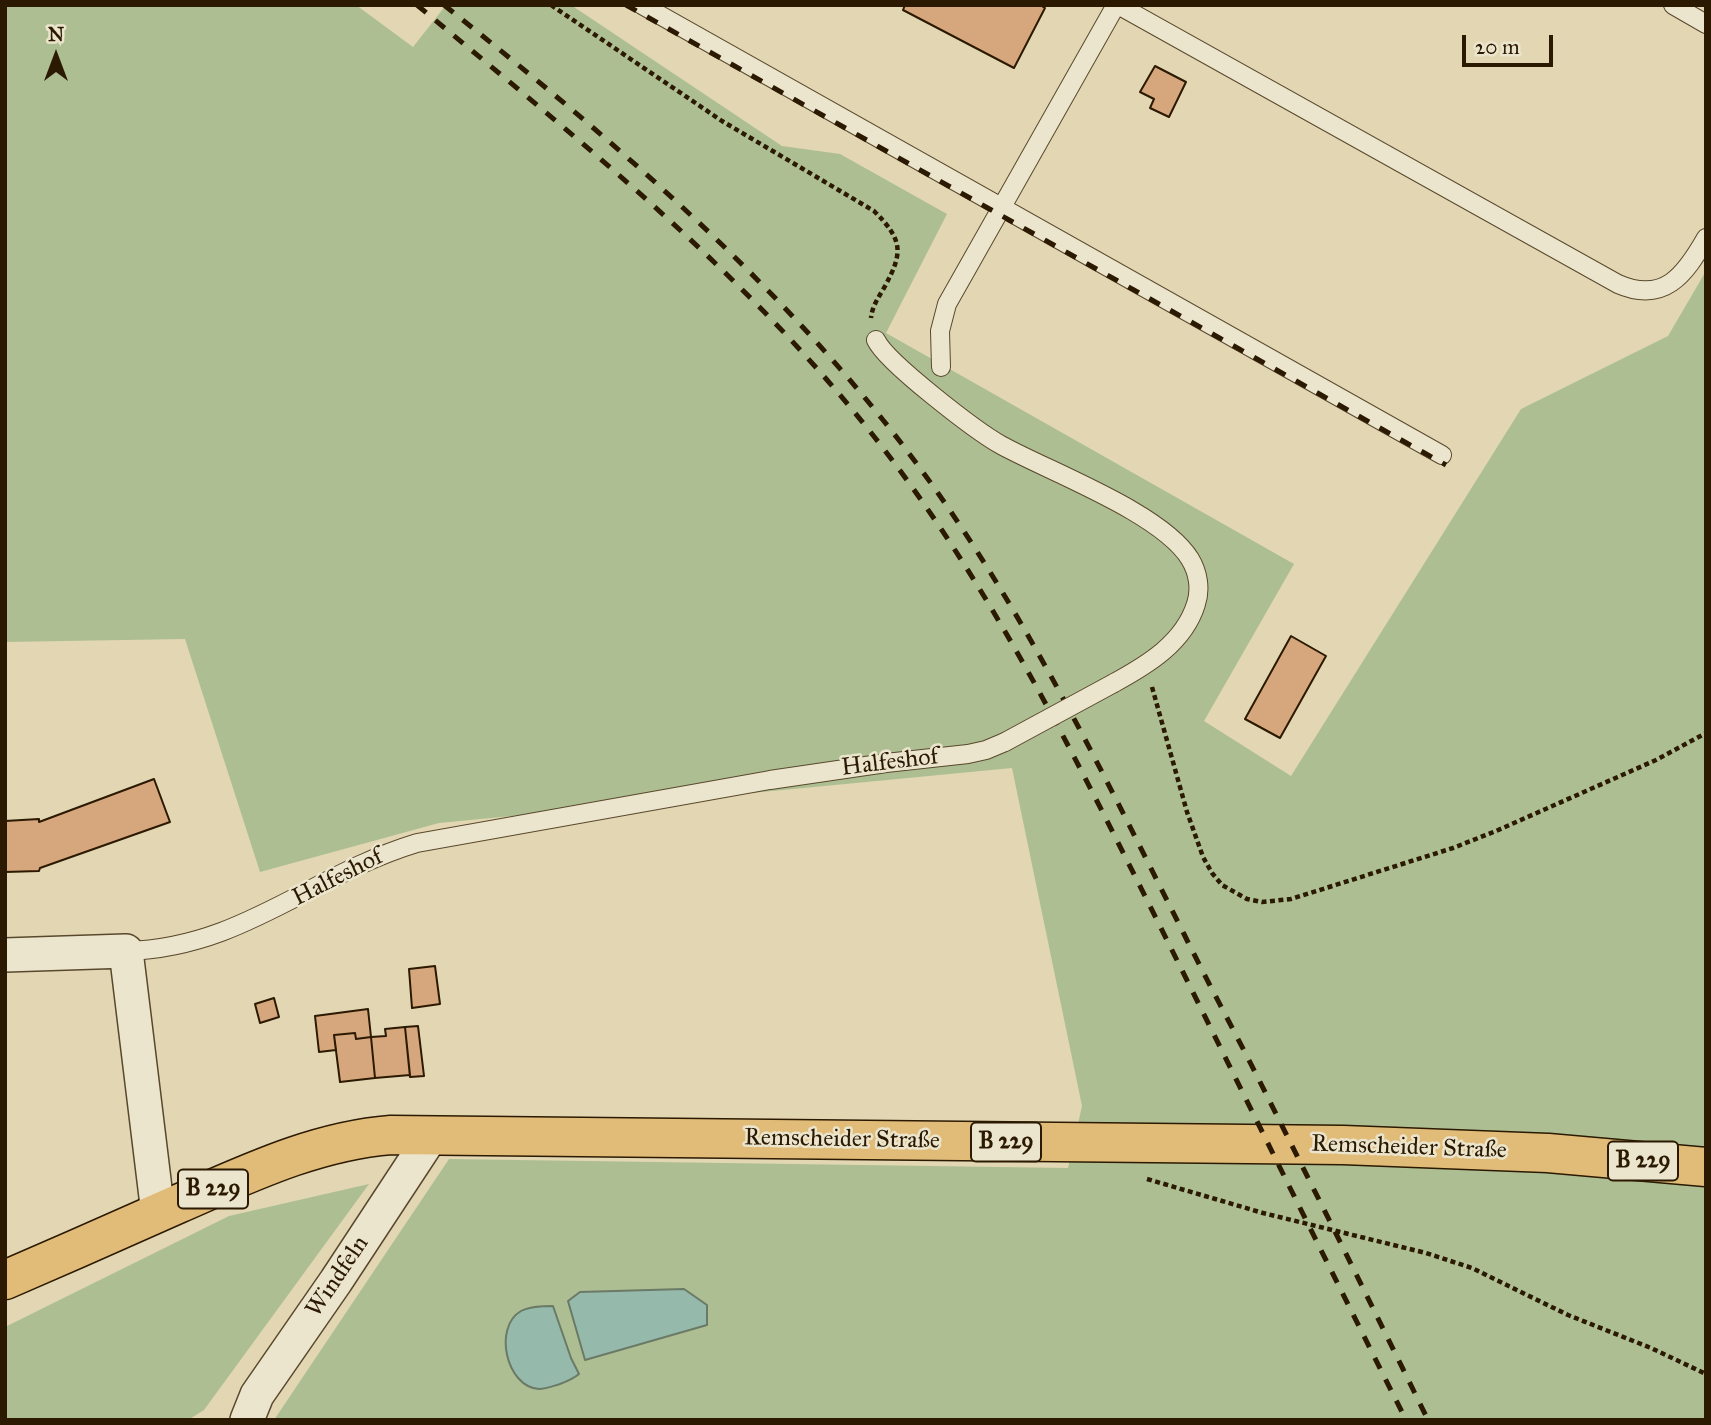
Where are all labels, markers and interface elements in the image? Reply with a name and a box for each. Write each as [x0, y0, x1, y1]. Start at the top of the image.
north arrow [21, 21, 91, 91]
scale bar [1466, 21, 1557, 65]
text: N [48, 23, 64, 46]
text: 20 m [1475, 34, 1520, 60]
street label: Halfeshof [840, 743, 940, 783]
street label: Halfeshof [288, 843, 388, 913]
road number: B 229 [971, 1122, 1041, 1162]
street label: Remscheider Straße [744, 1124, 940, 1156]
street label: Remscheider Straße [1311, 1130, 1507, 1166]
road number: B 229 [1608, 1142, 1678, 1180]
road number: B 229 [178, 1170, 248, 1208]
street label: Windfeln [300, 1231, 376, 1323]

